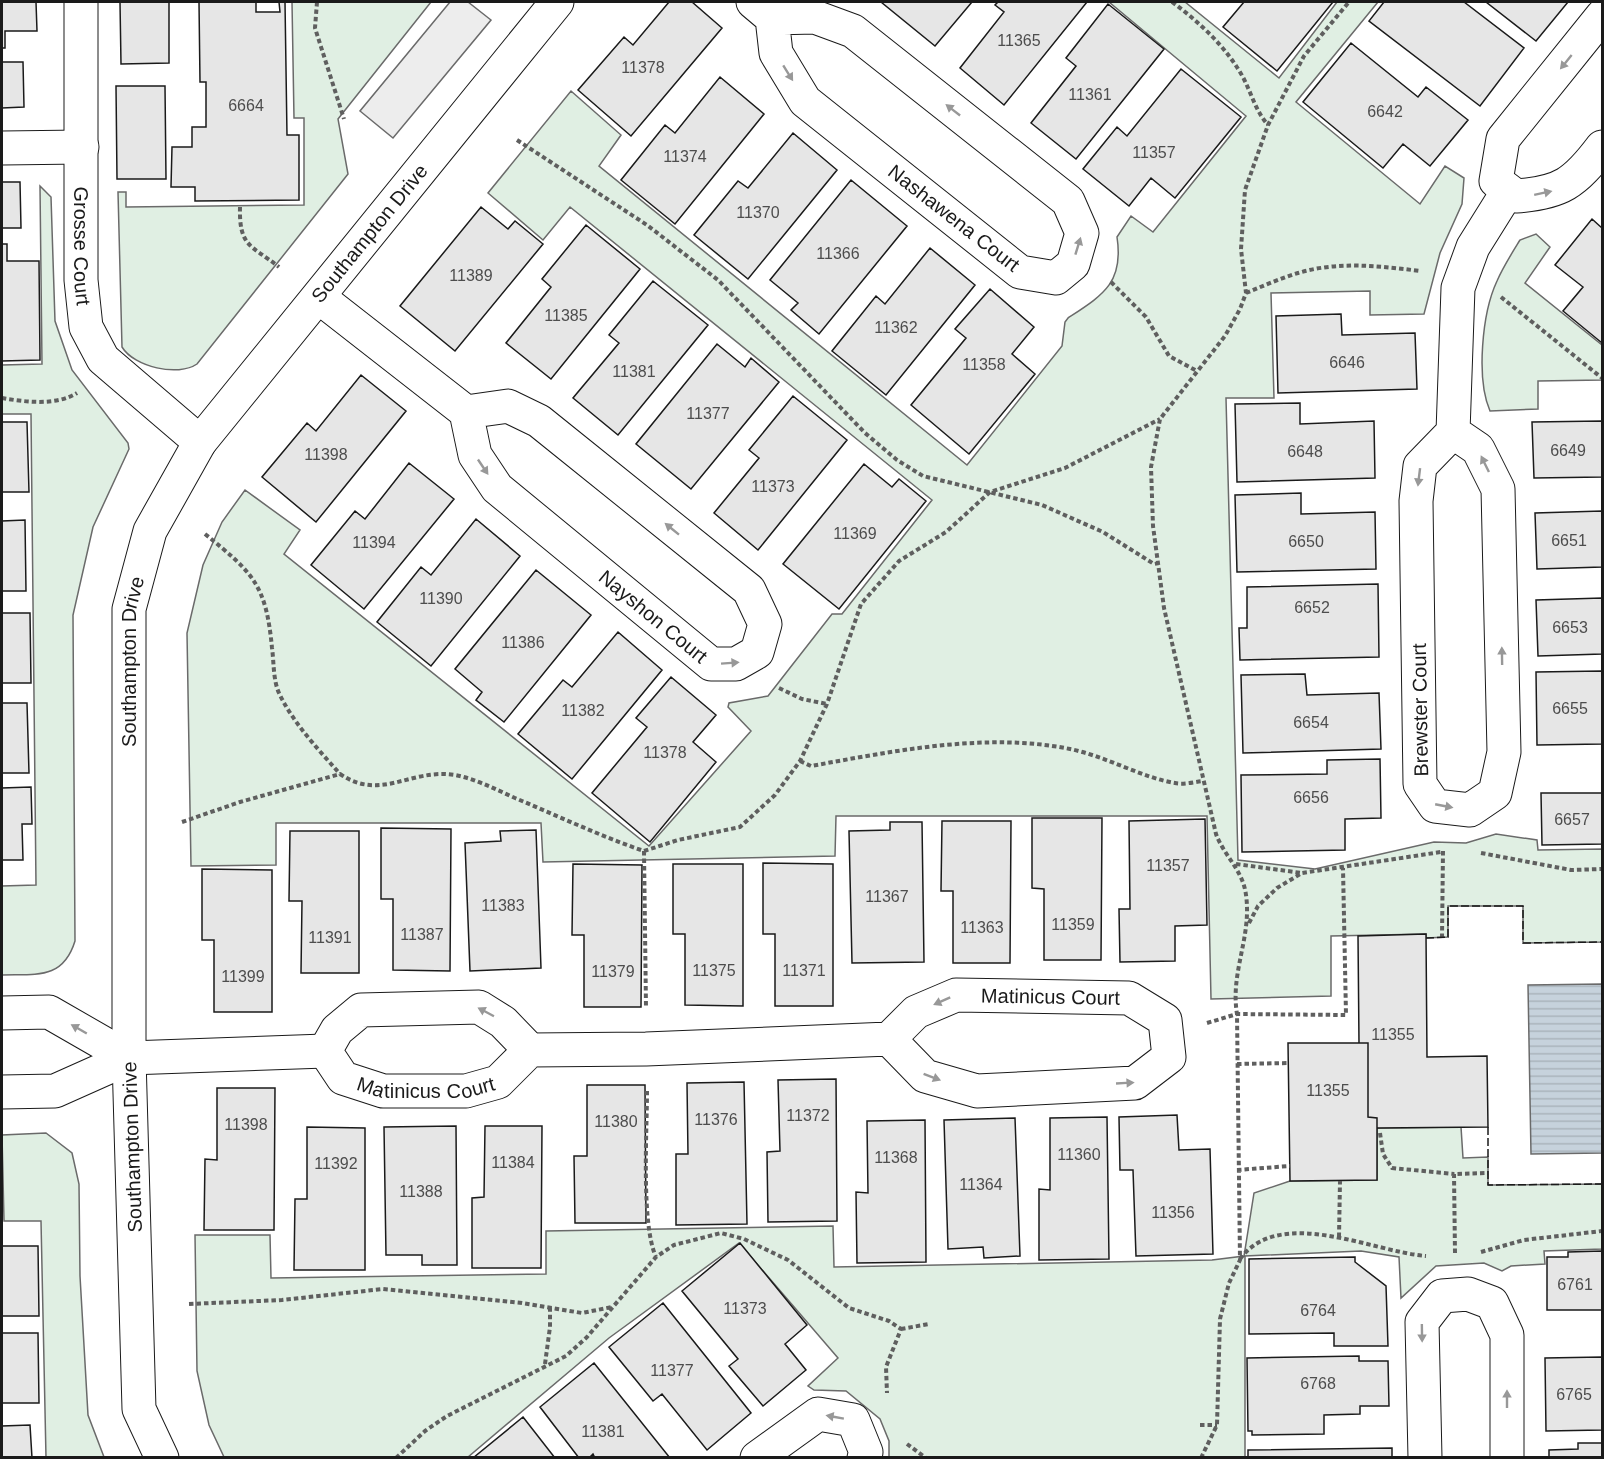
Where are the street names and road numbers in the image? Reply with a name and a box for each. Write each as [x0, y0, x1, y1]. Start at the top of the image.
street label: Southampton Drive [307, 160, 432, 307]
street label: Nashawena Court [884, 160, 1024, 276]
street label: Grosse Court [70, 187, 95, 307]
street label: Nayshon Court [595, 566, 712, 668]
street label: Southampton Drive [118, 574, 148, 747]
street label: Brewster Court [1408, 643, 1432, 777]
street label: Matinicus Court [981, 984, 1121, 1009]
street label: Southampton Drive [118, 1061, 146, 1233]
street label: Matinicus Court [354, 1072, 498, 1103]

